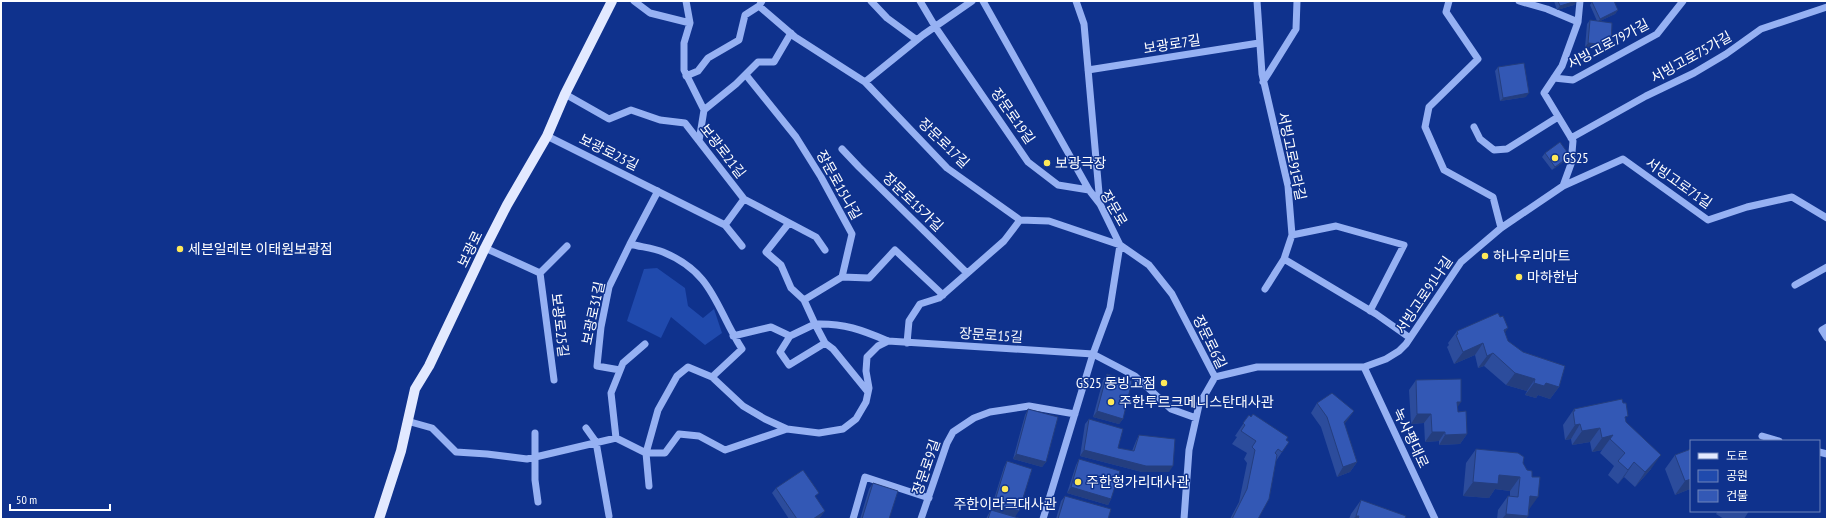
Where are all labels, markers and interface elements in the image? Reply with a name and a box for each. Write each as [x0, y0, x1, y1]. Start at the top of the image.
street label: 서빙고로79가길 [1564, 15, 1652, 73]
street label: 서빙고로75가길 [1647, 27, 1735, 87]
street label: 보광로7길 [1142, 31, 1202, 57]
street label: 장문로19길 [987, 85, 1039, 147]
street label: 서빙고로91라길 [1274, 110, 1310, 202]
street label: 장문로17길 [915, 114, 973, 172]
street label: 보광로21길 [696, 120, 750, 182]
street label: 보광로23길 [576, 130, 642, 174]
street label: 장문로15나길 [812, 147, 866, 223]
place label: GS25 [1563, 149, 1588, 167]
marker: GS25 [1550, 153, 1560, 163]
place label: 보광극장 [1055, 154, 1107, 172]
street label: 서빙고로71길 [1642, 154, 1716, 212]
marker: 보광극장 [1042, 158, 1052, 168]
street label: 장문로15가길 [879, 169, 947, 235]
street label: 장문로 [1097, 187, 1132, 229]
street label: 보광로 [453, 228, 487, 270]
place label: 세븐일레븐 이태원보광점 [188, 240, 333, 258]
marker: 세븐일레븐 이태원보광점 [175, 244, 185, 254]
place label: 하나우리마트 [1493, 247, 1570, 265]
marker: 하나우리마트 [1480, 251, 1490, 261]
street label: 서빙고로91나길 [1391, 253, 1457, 337]
place label: 마하한남 [1527, 268, 1579, 286]
marker: 마하한남 [1514, 272, 1524, 282]
street label: 보광로31길 [578, 280, 608, 346]
street label: 보광로25길 [547, 292, 573, 358]
street label: 장문로6길 [1189, 312, 1231, 372]
street label: 장문로15길 [958, 324, 1024, 346]
place label: GS25 동빙고점 [1076, 374, 1156, 392]
marker: GS25 동빙고점 [1159, 378, 1169, 388]
place label: 주한투르크메니스탄대사관 [1119, 393, 1274, 411]
marker: 주한투르크메니스탄대사관 [1106, 397, 1116, 407]
street label: 녹사평대로 [1389, 405, 1433, 471]
street label: 장문로9길 [908, 437, 944, 497]
legend [1690, 440, 1820, 512]
text: 도로 [1726, 448, 1748, 463]
text: 공원 [1726, 468, 1748, 483]
place label: 주한헝가리대사관 [1086, 473, 1189, 491]
marker: 주한헝가리대사관 [1073, 477, 1083, 487]
marker: 주한이라크대사관 [1000, 484, 1010, 494]
scale bar [10, 486, 110, 512]
text: 건물 [1726, 488, 1748, 503]
text: 50 m [16, 492, 37, 507]
place label: 주한이라크대사관 [953, 495, 1057, 513]

